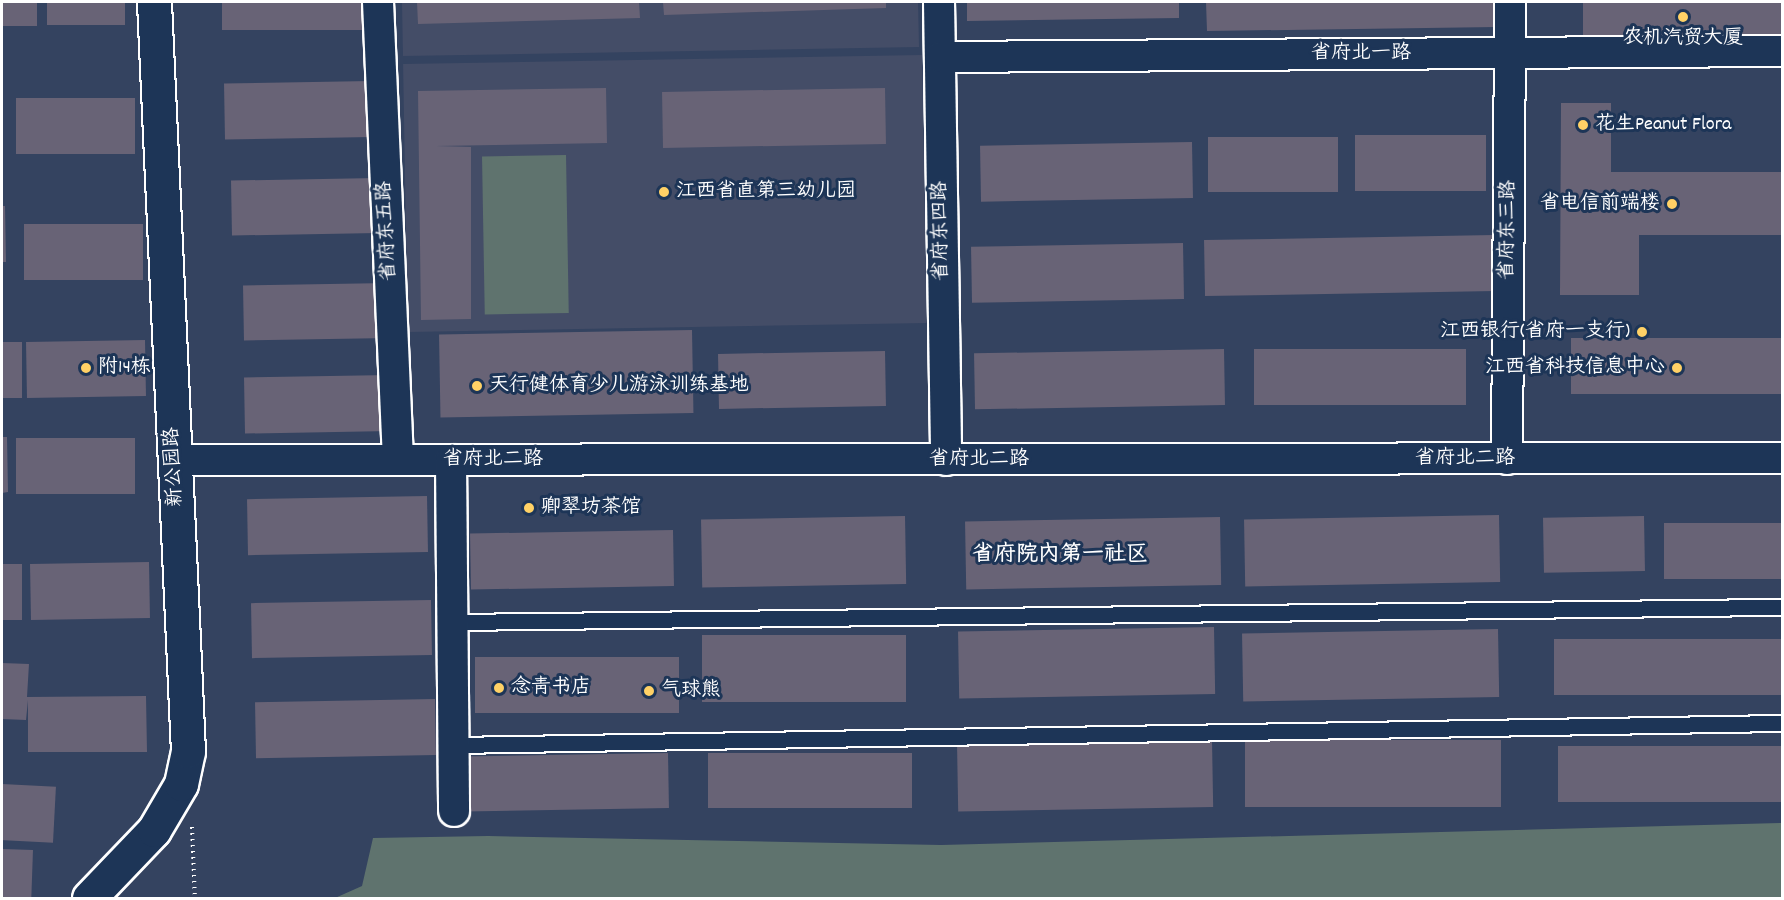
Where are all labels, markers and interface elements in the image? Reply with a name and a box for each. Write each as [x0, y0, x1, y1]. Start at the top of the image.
marker: 农机汽贸大厦 [1676, 10, 1690, 24]
place label: 农机汽贸大厦 [1623, 27, 1743, 51]
street label: 省府北一路 [1311, 42, 1411, 66]
place label: 花生Peanut Flora [1595, 113, 1731, 137]
marker: 花生Peanut Flora [1576, 118, 1590, 132]
street label: 省府东五路 [373, 180, 403, 282]
place label: 江西省直第三幼儿园 [676, 180, 856, 204]
street label: 省府东三路 [1496, 180, 1522, 280]
street label: 省府东四路 [929, 181, 955, 281]
marker: 江西省直第三幼儿园 [657, 185, 671, 199]
place label: 省电信前端楼 [1540, 192, 1660, 216]
marker: 省电信前端楼 [1665, 197, 1679, 211]
place label: 江西银行(省府一支行) [1440, 320, 1630, 344]
marker: 江西银行(省府一支行) [1635, 325, 1649, 339]
place label: 附14栋 [98, 356, 151, 380]
place label: 江西省科技信息中心 [1485, 356, 1665, 380]
marker: 附14栋 [79, 361, 93, 375]
marker: 江西省科技信息中心 [1670, 361, 1684, 375]
place label: 天行健体育少儿游泳训练基地 [489, 374, 749, 398]
marker: 天行健体育少儿游泳训练基地 [470, 379, 484, 393]
street label: 新公园路 [161, 426, 189, 508]
street label: 省府北二路 [1415, 447, 1515, 471]
street label: 省府北二路 [443, 448, 543, 472]
street label: 省府北二路 [929, 448, 1029, 472]
place label: 卿翠坊茶馆 [541, 496, 641, 520]
marker: 卿翠坊茶馆 [522, 501, 536, 515]
district label: 省府院内第一社区 [972, 543, 1148, 569]
place label: 念青书店 [511, 676, 591, 700]
place label: 气球熊 [661, 679, 721, 703]
marker: 念青书店 [492, 681, 506, 695]
marker: 气球熊 [642, 684, 656, 698]

